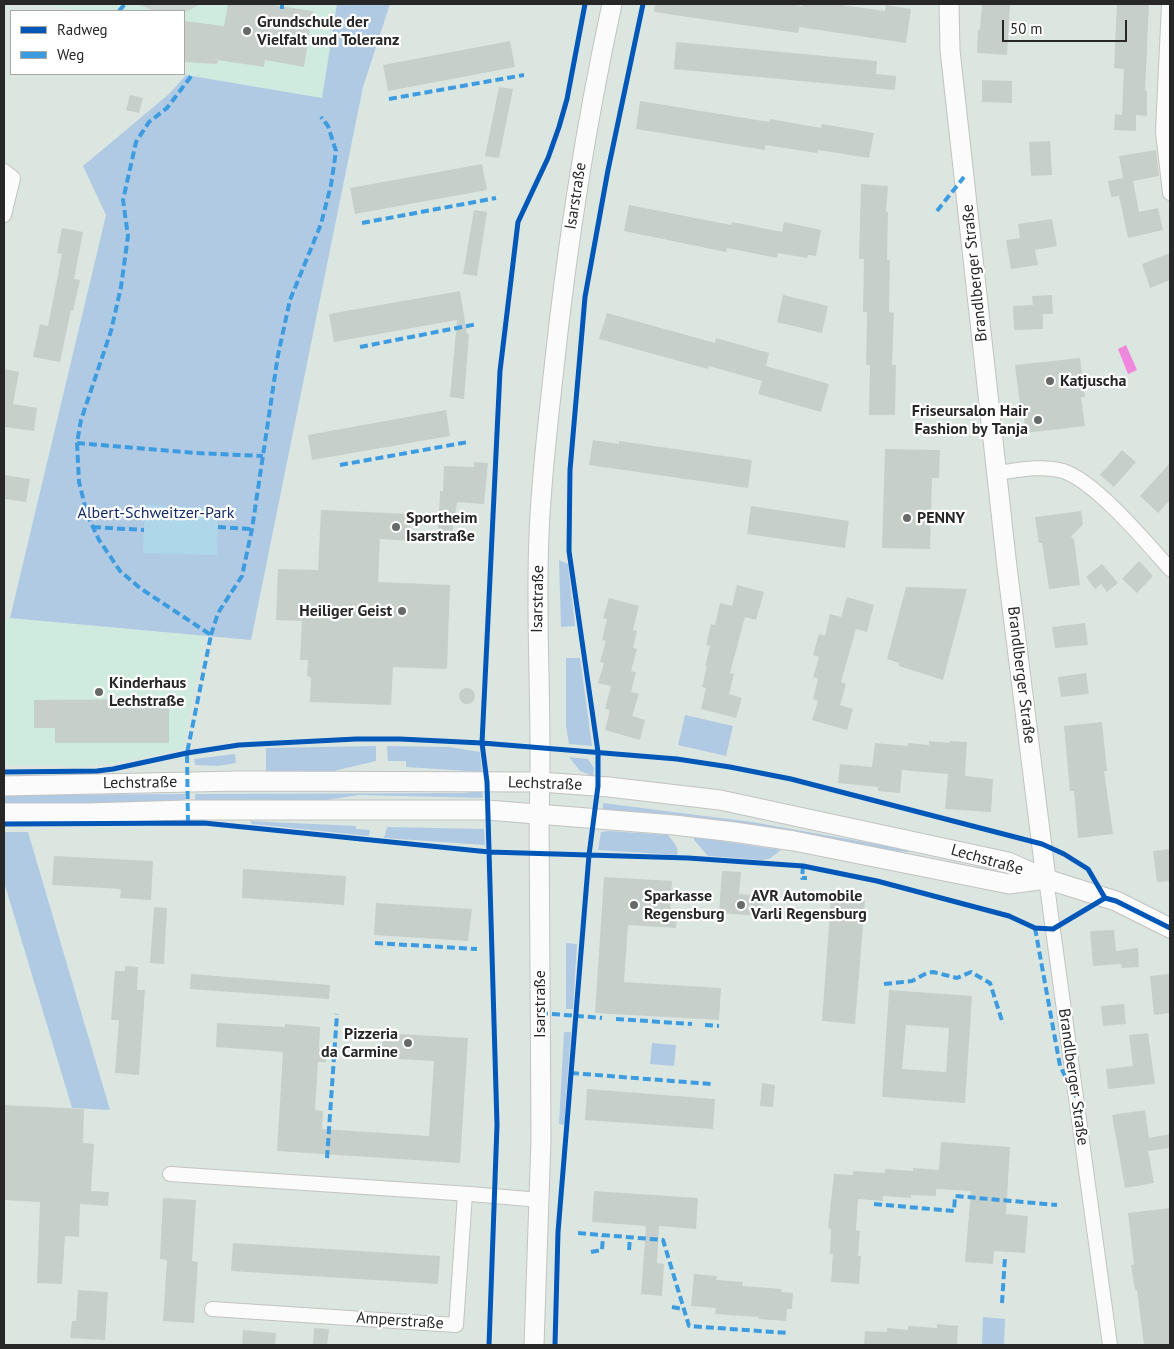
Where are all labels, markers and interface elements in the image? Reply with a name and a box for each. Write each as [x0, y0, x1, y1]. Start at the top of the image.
legend [10, 10, 185, 75]
scale bar [1004, 10, 1129, 42]
place label: Grundschule der Vielfalt und Toleranz [257, 12, 399, 50]
text: 50 m [1010, 19, 1043, 38]
text: Radweg [57, 20, 108, 39]
marker: Grundschule der Vielfalt und Toleranz [241, 25, 253, 37]
text: Weg [57, 45, 84, 64]
street label: Isarstraße [561, 161, 591, 231]
street label: Brandlberger Straße [958, 203, 992, 343]
place label: Katjuscha [1060, 371, 1126, 391]
marker: Katjuscha [1044, 375, 1056, 387]
place label: Friseursalon Hair Fashion by Tanja [912, 401, 1028, 439]
marker: Friseursalon Hair Fashion by Tanja [1032, 414, 1044, 426]
park label: Albert-Schweitzer-Park [78, 503, 234, 523]
place label: Sportheim Isarstraße [406, 508, 477, 546]
place label: PENNY [917, 508, 965, 528]
marker: PENNY [901, 512, 913, 524]
marker: Sportheim Isarstraße [390, 521, 402, 533]
street label: Isarstraße [528, 565, 548, 633]
place label: Heiliger Geist [299, 601, 392, 621]
marker: Heiliger Geist [396, 605, 408, 617]
street label: Brandlberger Straße [1003, 605, 1039, 745]
place label: Kinderhaus Lechstraße [109, 673, 186, 711]
marker: Kinderhaus Lechstraße [93, 686, 105, 698]
street label: Lechstraße [103, 773, 177, 793]
street label: Lechstraße [507, 773, 583, 795]
street label: Lechstraße [949, 841, 1025, 879]
place label: Sparkasse Regensburg [644, 886, 724, 924]
place label: AVR Automobile Varli Regensburg [751, 886, 867, 924]
marker: Sparkasse Regensburg [628, 899, 640, 911]
marker: AVR Automobile Varli Regensburg [735, 899, 747, 911]
street label: Isarstraße [530, 970, 550, 1038]
street label: Brandlberger Straße [1054, 1007, 1092, 1147]
place label: Pizzeria da Carmine [321, 1024, 398, 1062]
marker: Pizzeria da Carmine [402, 1037, 414, 1049]
street label: Amperstraße [356, 1308, 444, 1334]

